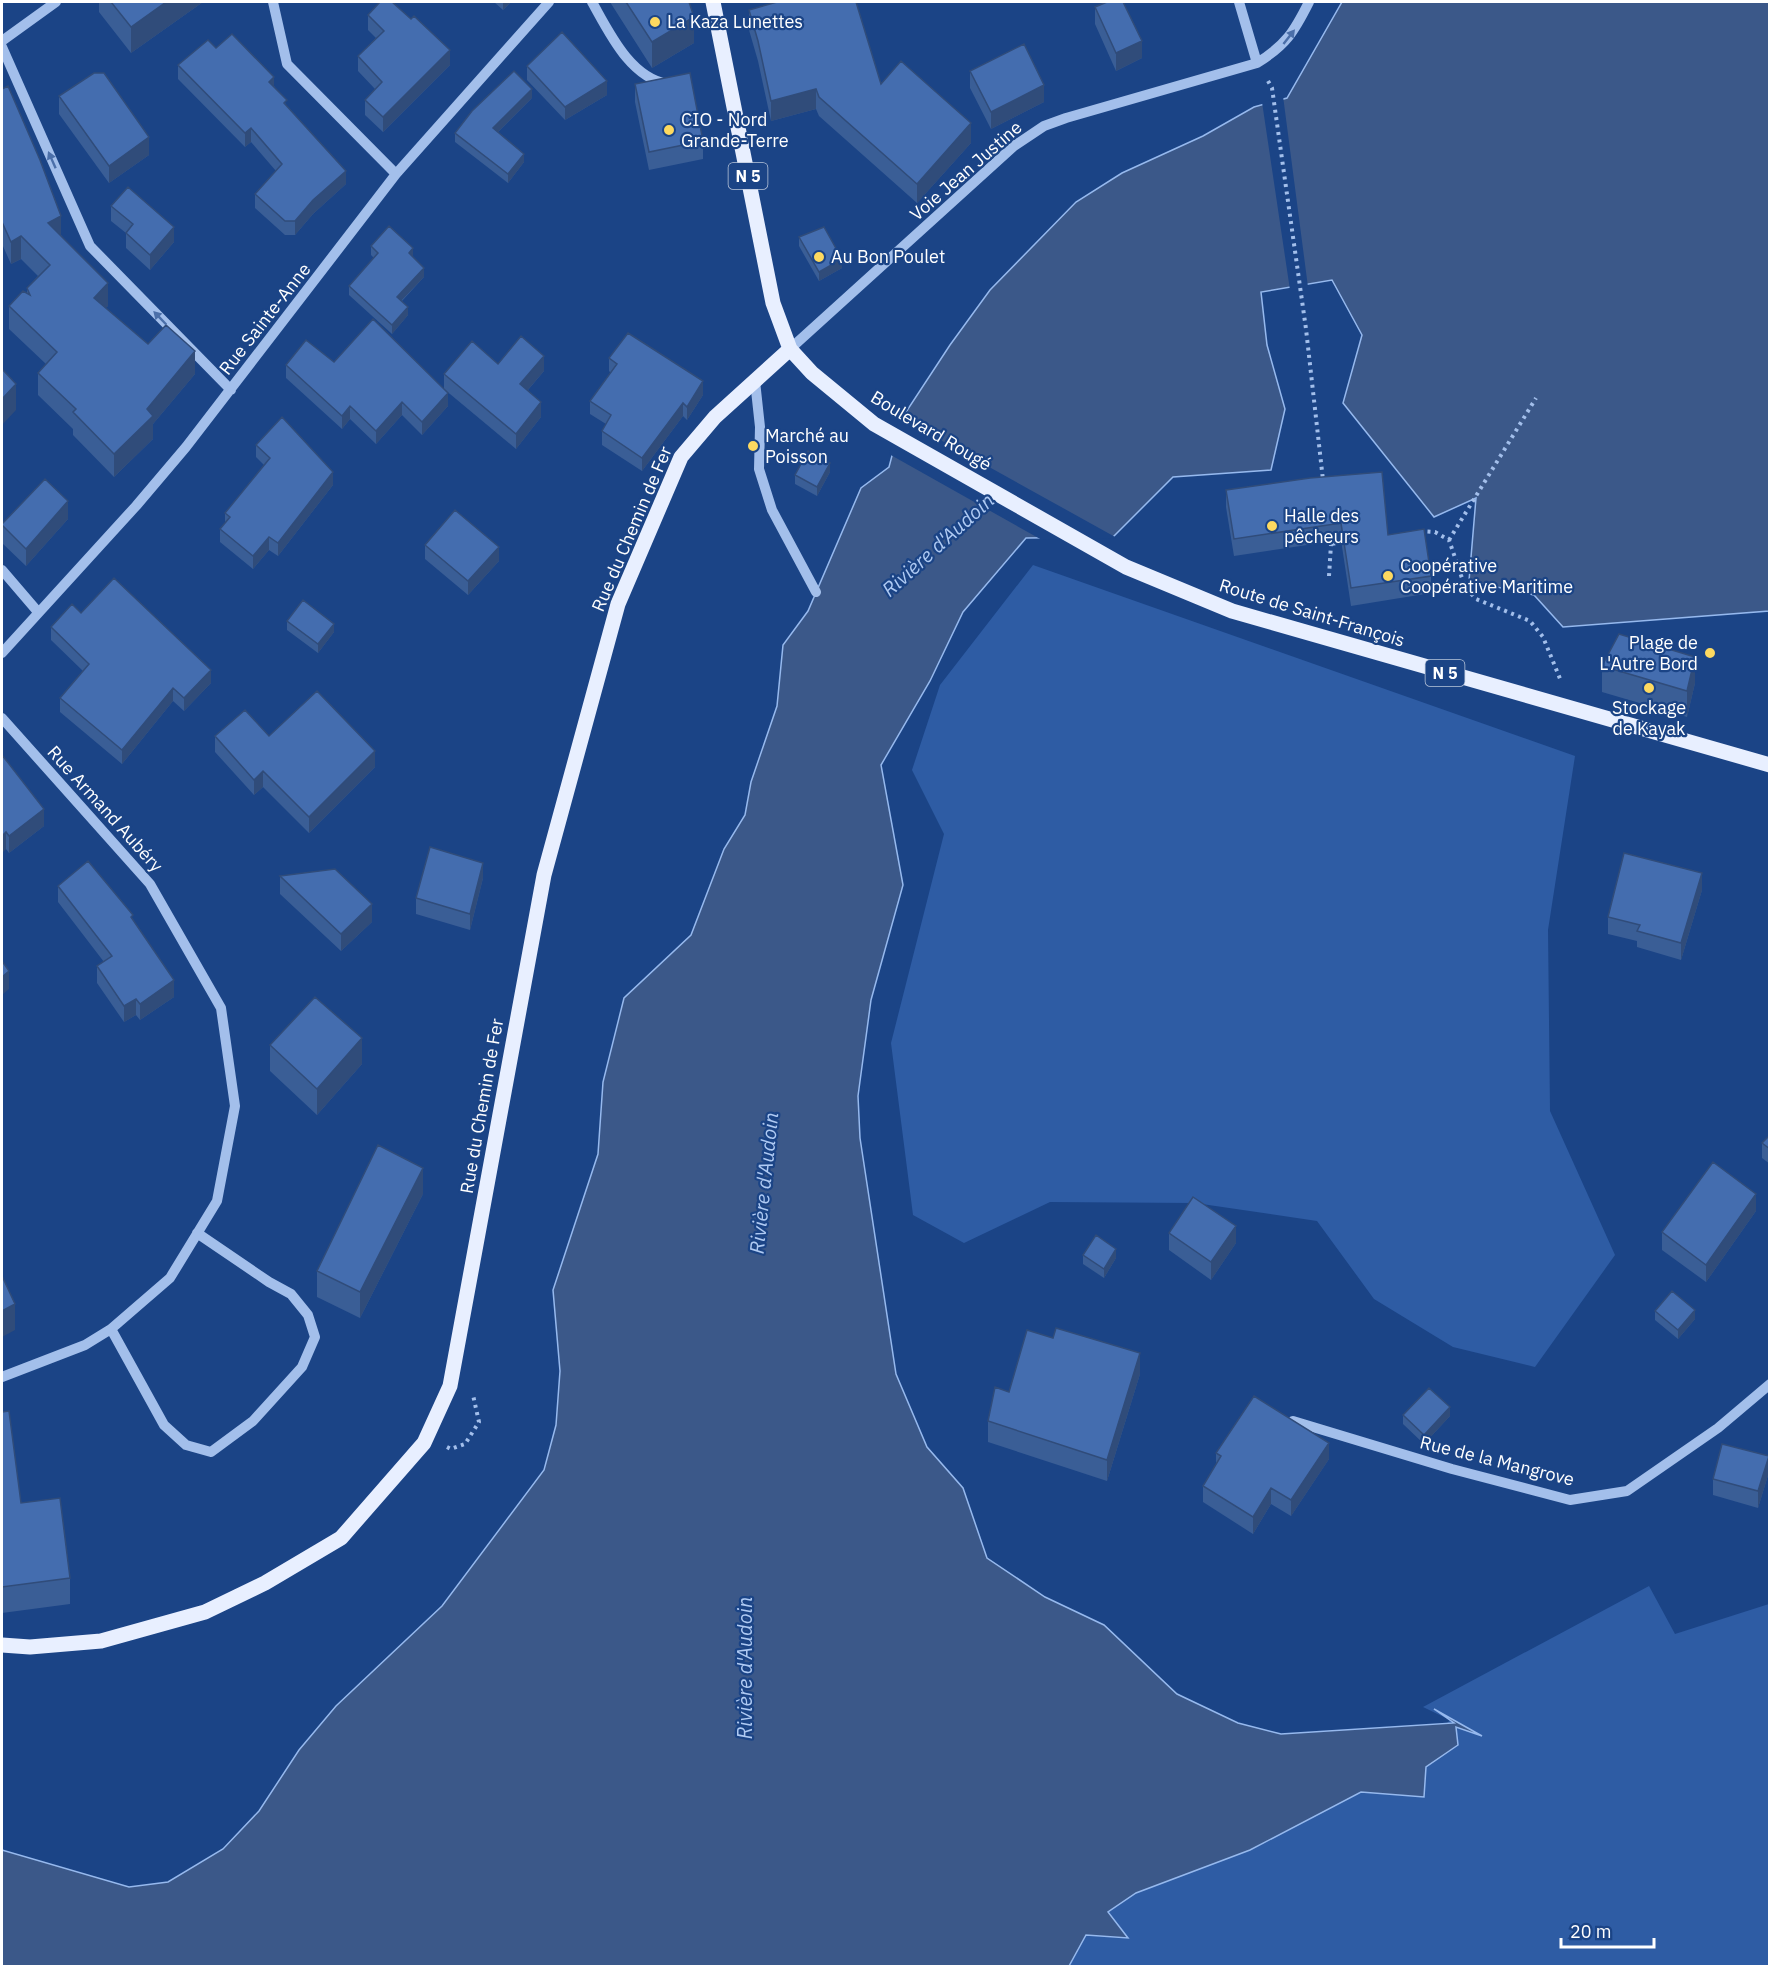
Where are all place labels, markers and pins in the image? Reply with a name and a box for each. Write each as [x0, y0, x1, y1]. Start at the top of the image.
place label: La Kaza Lunettes [667, 10, 803, 33]
marker: La Kaza Lunettes [648, 15, 662, 29]
place label: CIO - Nord Grande-Terre [681, 108, 789, 152]
marker: CIO - Nord Grande-Terre [662, 123, 676, 137]
place label: Au Bon Poulet [831, 245, 945, 268]
marker: Au Bon Poulet [812, 250, 826, 264]
place label: Marché au Poisson [765, 424, 849, 468]
marker: Marché au Poisson [746, 439, 760, 453]
place label: Halle des pêcheurs [1284, 504, 1359, 548]
marker: Halle des pêcheurs [1265, 519, 1279, 533]
place label: Coopérative Coopérative Maritime [1400, 554, 1573, 598]
marker: Coopérative Coopérative Maritime [1381, 569, 1395, 583]
place label: Plage de L'Autre Bord [1599, 631, 1698, 675]
marker: Plage de L'Autre Bord [1703, 646, 1717, 660]
marker: Stockage de Kayak [1642, 681, 1656, 695]
place label: Stockage de Kayak [1612, 696, 1686, 740]

